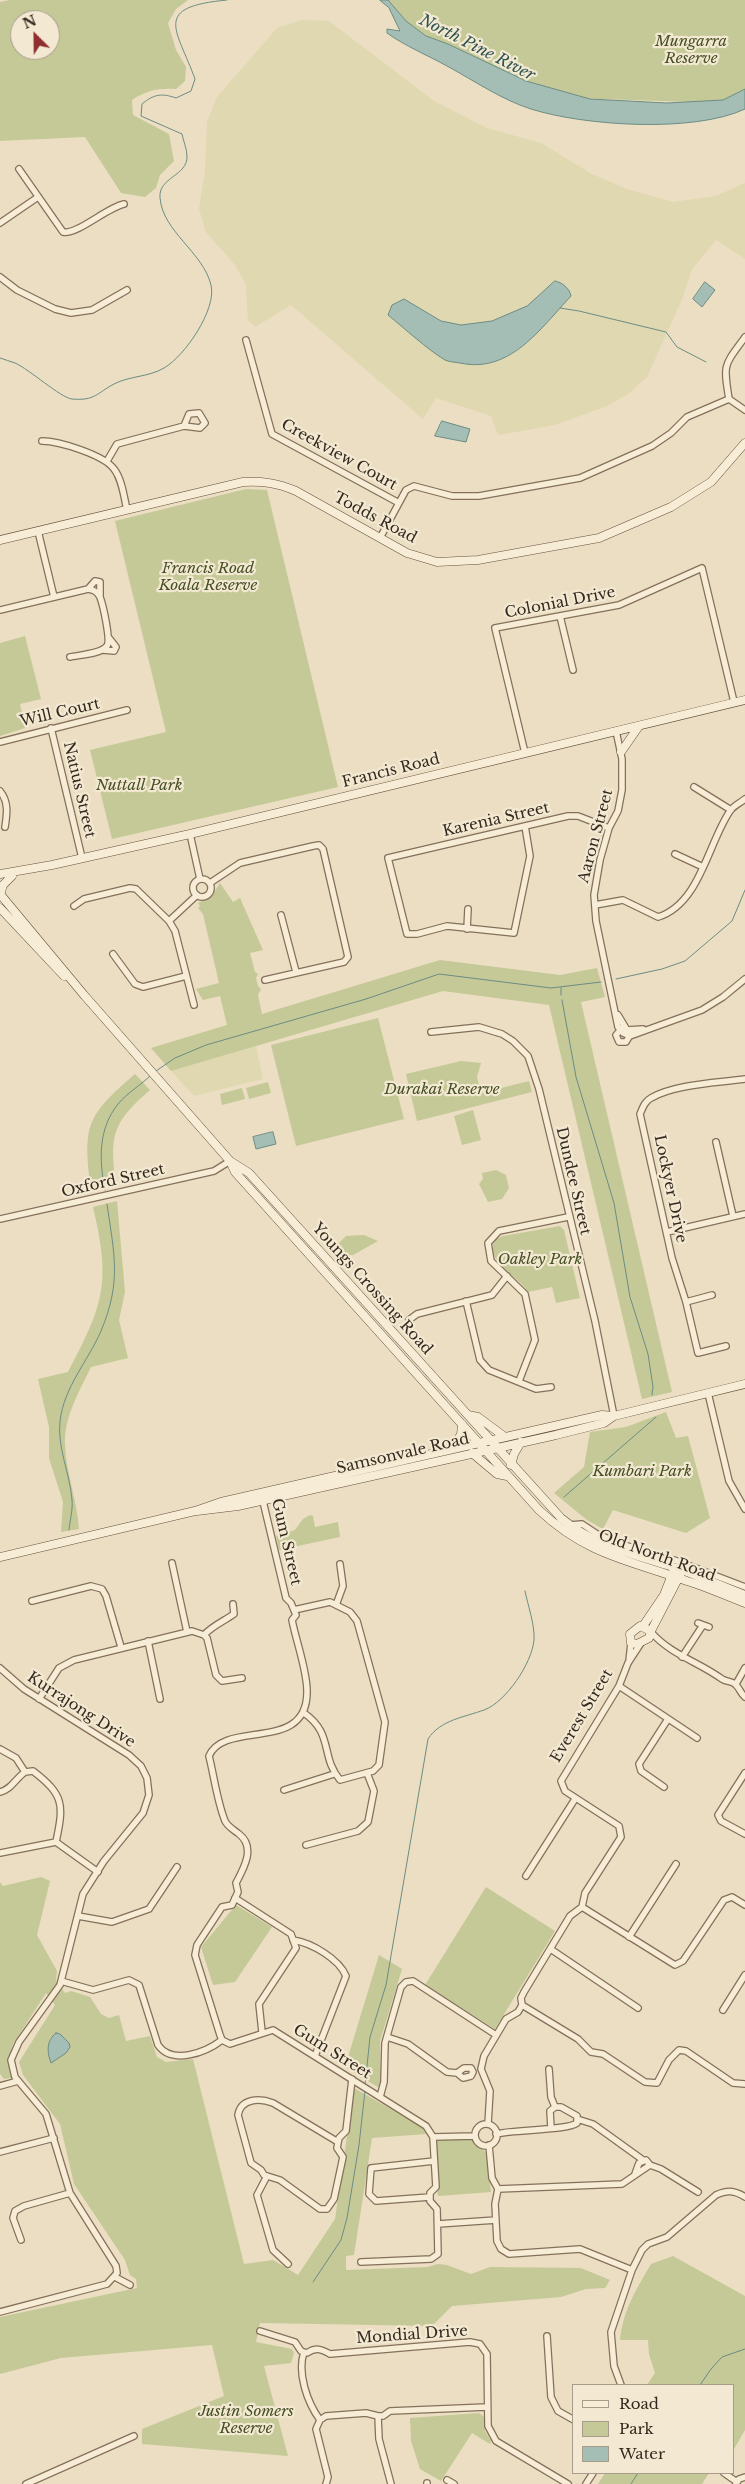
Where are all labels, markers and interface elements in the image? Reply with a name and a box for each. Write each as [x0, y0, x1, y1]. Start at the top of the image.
north arrow [10, 10, 60, 60]
text: N [20, 11, 39, 33]
water label: North Pine River [416, 11, 538, 85]
park label: Mungarra Reserve [655, 33, 727, 68]
street label: Creekview Court [278, 416, 400, 494]
street label: Todds Road [330, 489, 420, 547]
park label: Francis Road Koala Reserve [159, 560, 257, 595]
street label: Colonial Drive [503, 583, 617, 623]
street label: Will Court [18, 695, 102, 731]
street label: Natius Street [59, 740, 99, 840]
street label: Francis Road [340, 750, 442, 792]
park label: Nuttall Park [96, 777, 182, 795]
street label: Aaron Street [575, 787, 617, 885]
street label: Karenia Street [441, 799, 551, 841]
park label: Durakai Reserve [384, 1081, 500, 1099]
street label: Dundee Street [552, 1125, 594, 1237]
street label: Lockyer Drive [650, 1133, 690, 1245]
street label: Oxford Street [60, 1160, 166, 1202]
street label: Youngs Crossing Road [308, 1219, 436, 1359]
park label: Oakley Park [498, 1251, 582, 1269]
street label: Samsonvale Road [335, 1430, 471, 1478]
park label: Kumbari Park [592, 1463, 692, 1481]
street label: Gum Street [267, 1497, 305, 1587]
street label: Old North Road [596, 1526, 718, 1586]
street label: Everest Street [547, 1666, 617, 1766]
street label: Kurrajong Drive [24, 1668, 138, 1752]
street label: Gum Street [290, 2021, 374, 2083]
street label: Mondial Drive [356, 2322, 468, 2348]
legend [572, 2384, 735, 2474]
text: Road [619, 2394, 659, 2413]
park label: Justin Somers Reserve [198, 2403, 294, 2438]
text: Park [619, 2419, 654, 2438]
text: Water [619, 2444, 665, 2463]

